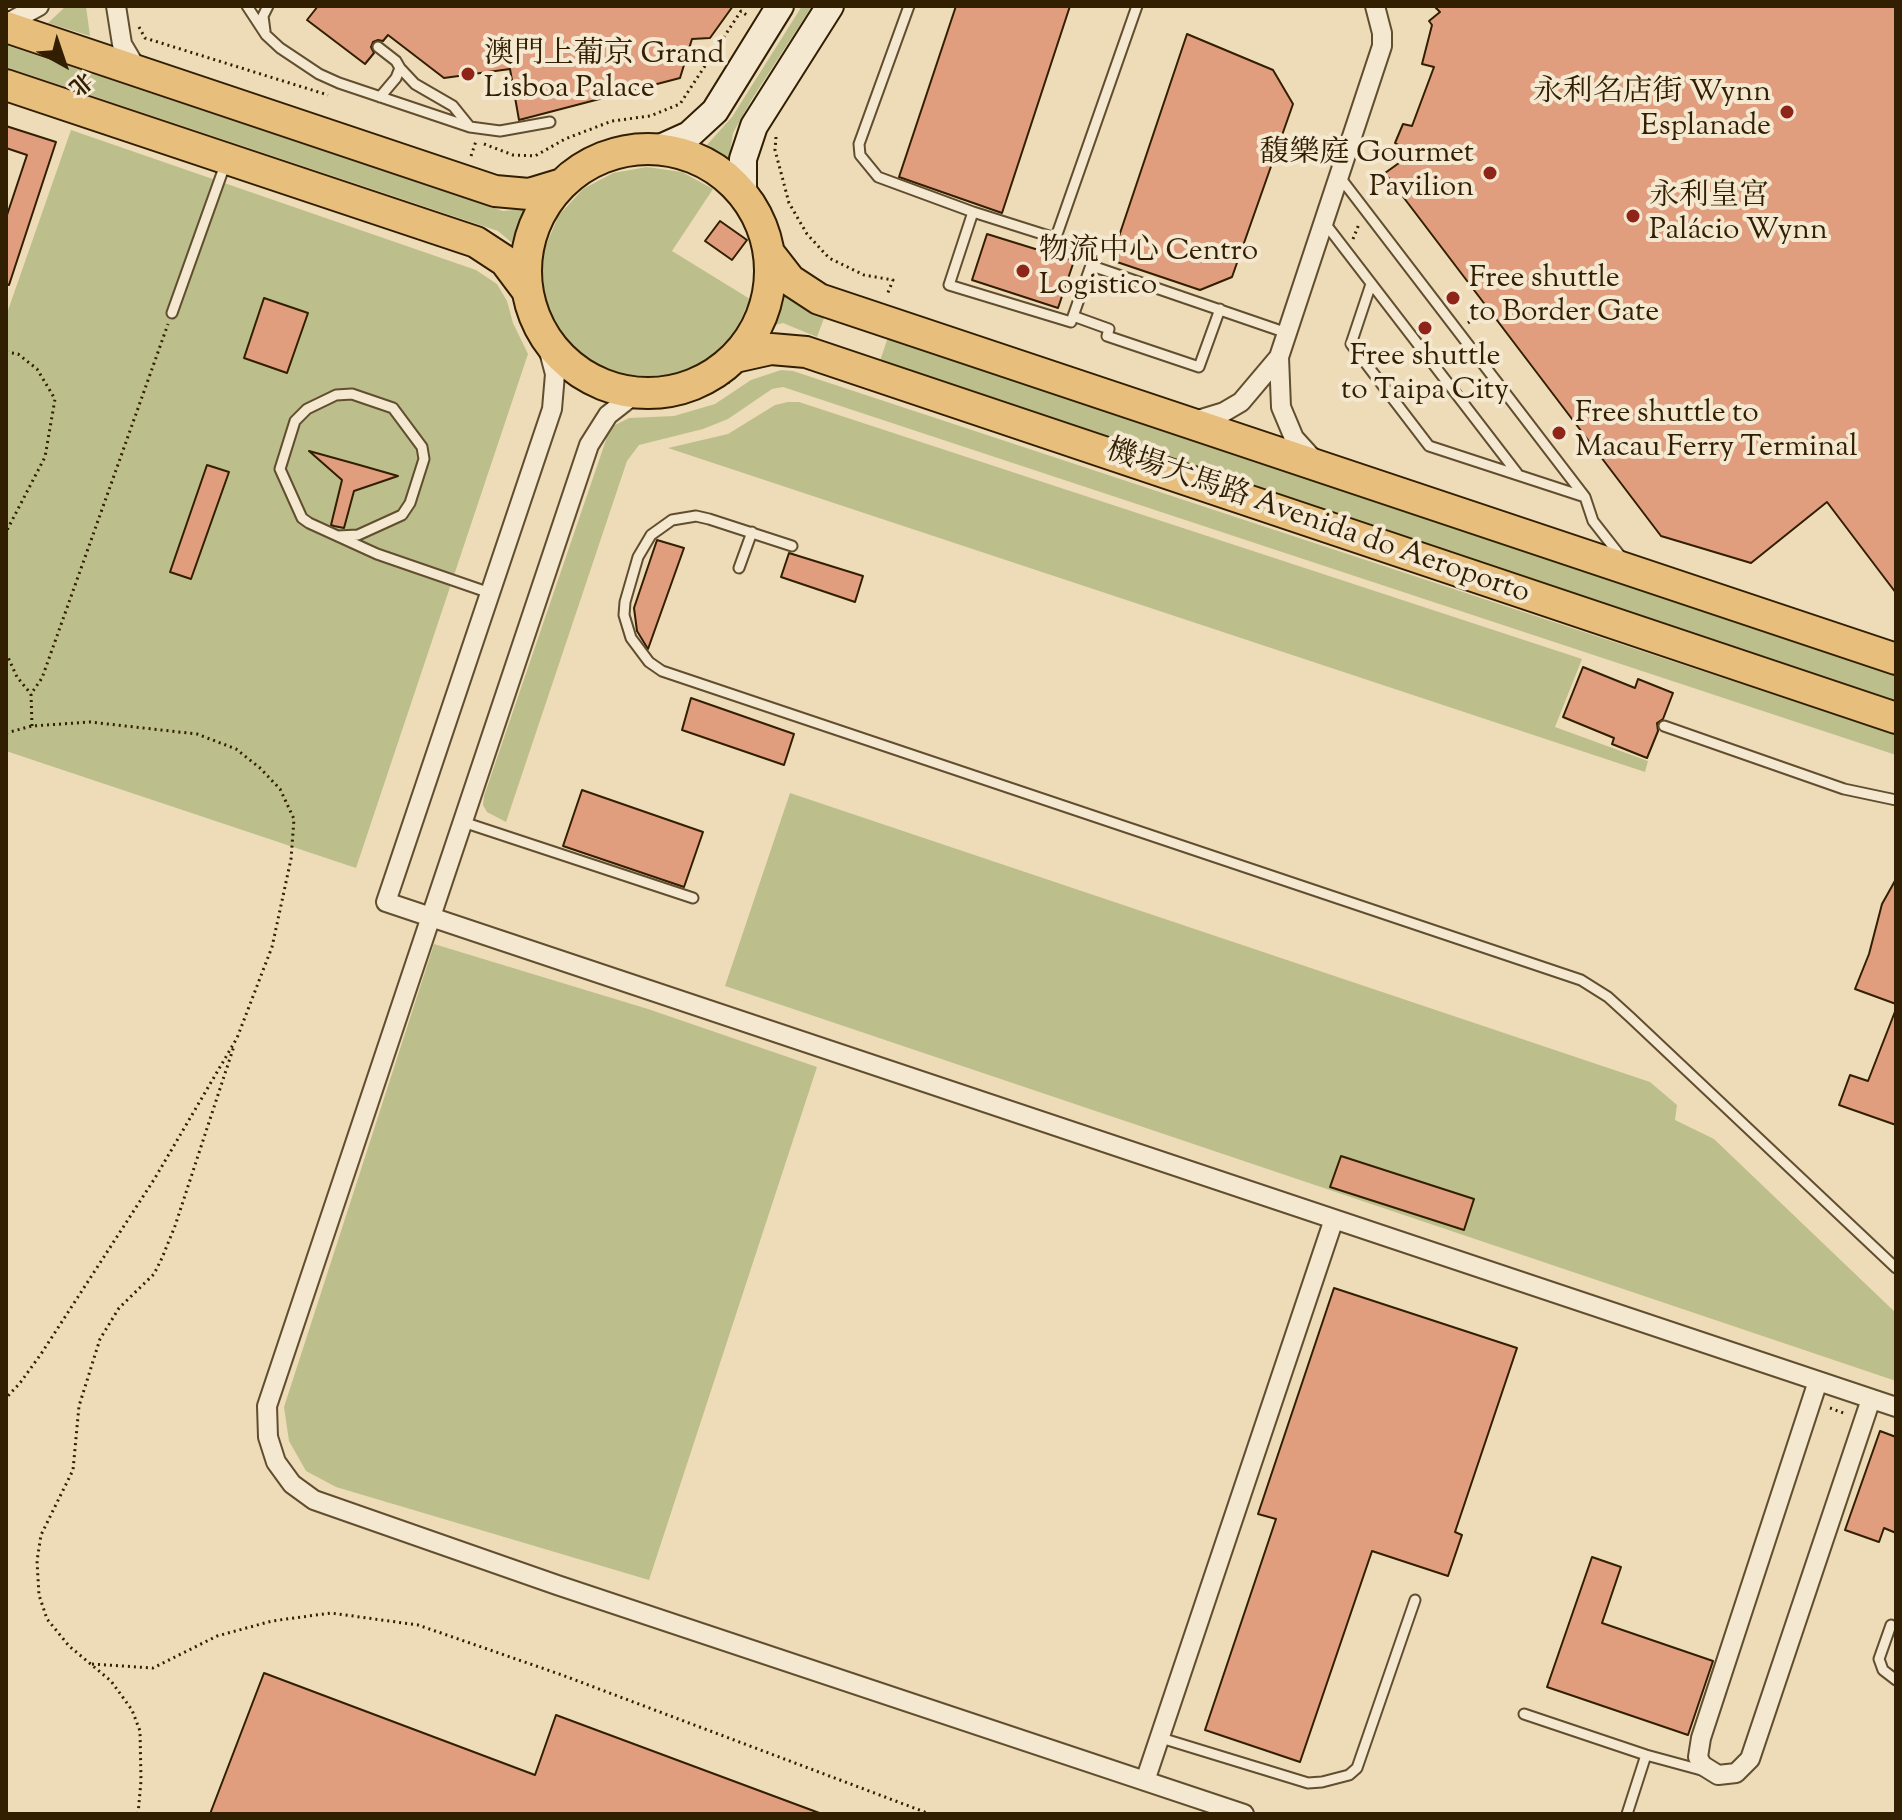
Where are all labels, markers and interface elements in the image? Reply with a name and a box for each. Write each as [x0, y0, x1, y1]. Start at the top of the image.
north arrow [24, 24, 104, 104]
place label: 澳門上葡京 Grand Lisboa Palace [484, 39, 724, 110]
text: 北 [61, 63, 98, 102]
marker: 澳門上葡京 Grand Lisboa Palace [459, 65, 477, 83]
place label: 永利名店街 Wynn Esplanade [1533, 77, 1771, 148]
marker: 永利名店街 Wynn Esplanade [1778, 103, 1796, 121]
place label: 馥樂庭 Gourmet Pavilion [1260, 138, 1474, 208]
marker: 馥樂庭 Gourmet Pavilion [1481, 164, 1499, 182]
place label: 永利皇宮 Palácio Wynn [1649, 181, 1828, 252]
marker: 永利皇宮 Palácio Wynn [1624, 207, 1642, 225]
place label: 物流中心 Centro Logistico [1039, 236, 1258, 306]
marker: 物流中心 Centro Logistico [1014, 262, 1032, 280]
place label: Free shuttle to Border Gate [1469, 263, 1659, 334]
marker: Free shuttle to Border Gate [1444, 289, 1462, 307]
marker: Free shuttle to Taipa City [1416, 319, 1434, 337]
place label: Free shuttle to Taipa City [1341, 341, 1509, 412]
place label: Free shuttle to Macau Ferry Terminal [1575, 398, 1858, 468]
marker: Free shuttle to Macau Ferry Terminal [1550, 424, 1568, 442]
street label: 機場大馬路 Avenida do Aeroporto [1100, 434, 1534, 614]

